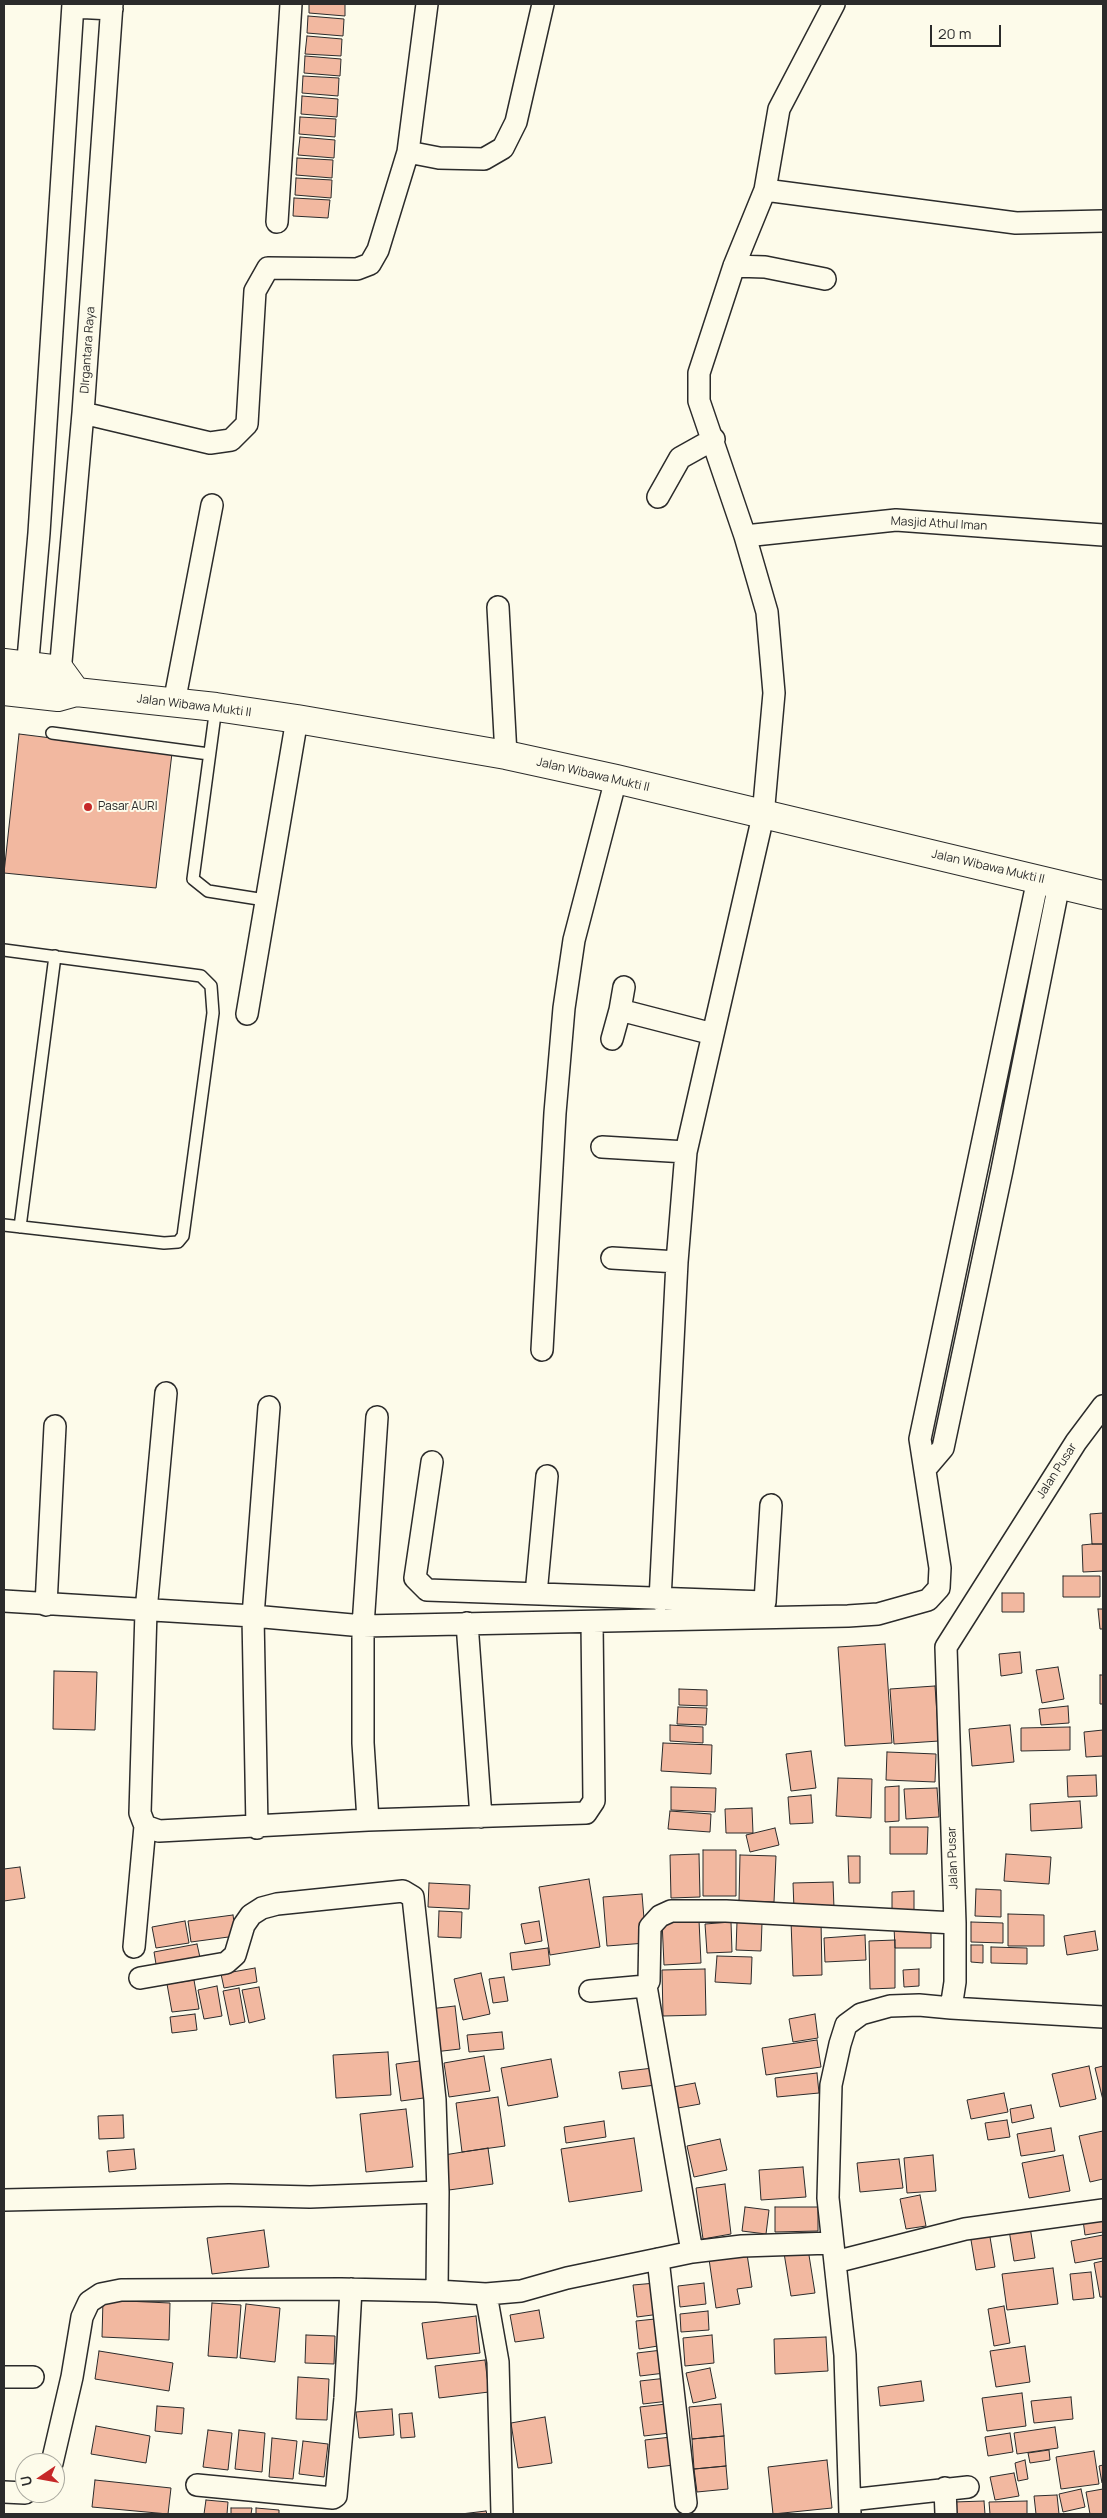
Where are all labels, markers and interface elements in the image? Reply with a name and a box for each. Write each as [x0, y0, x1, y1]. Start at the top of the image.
scale bar [932, 15, 1003, 47]
text: 20 m [938, 23, 971, 44]
street label: DIrgantara Raya [78, 306, 98, 394]
street label: Masjid Athul Iman [890, 514, 988, 534]
street label: Jalan Wibawa Mukti II [136, 692, 252, 720]
street label: Jalan Wibawa Mukti II [535, 755, 651, 795]
place label: Pasar AURI [98, 800, 157, 814]
marker: Pasar AURI [82, 801, 94, 813]
street label: Jalan Wibawa Mukti II [930, 847, 1046, 887]
street label: Jalan Pusar [1034, 1441, 1080, 1501]
street label: Jalan Pusar [945, 1826, 961, 1890]
north arrow [15, 2453, 65, 2503]
text: U [15, 2474, 36, 2488]

